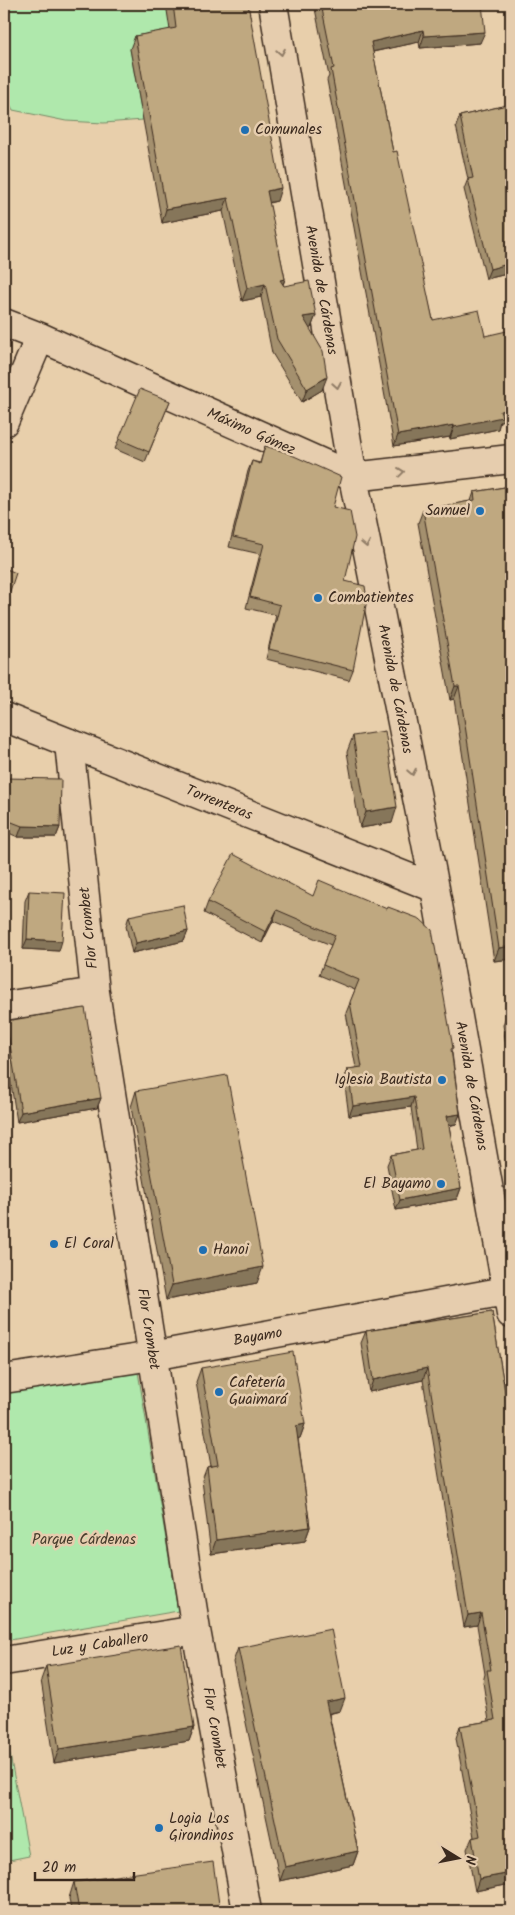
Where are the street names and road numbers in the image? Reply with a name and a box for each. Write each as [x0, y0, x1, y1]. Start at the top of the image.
street label: Avenida de Cárdenas [298, 223, 344, 357]
street label: Máximo Gómez [203, 402, 300, 462]
street label: Avenida de Cárdenas [371, 622, 419, 756]
street label: Torrenteras [182, 779, 257, 828]
street label: Flor Crombet [73, 886, 105, 970]
street label: Avenida de Cárdenas [448, 1019, 494, 1153]
street label: Flor Crombet [130, 1286, 166, 1372]
street label: Bayamo [232, 1321, 285, 1353]
street label: Luz y Caballero [50, 1625, 150, 1665]
street label: Flor Crombet [195, 1685, 233, 1771]

